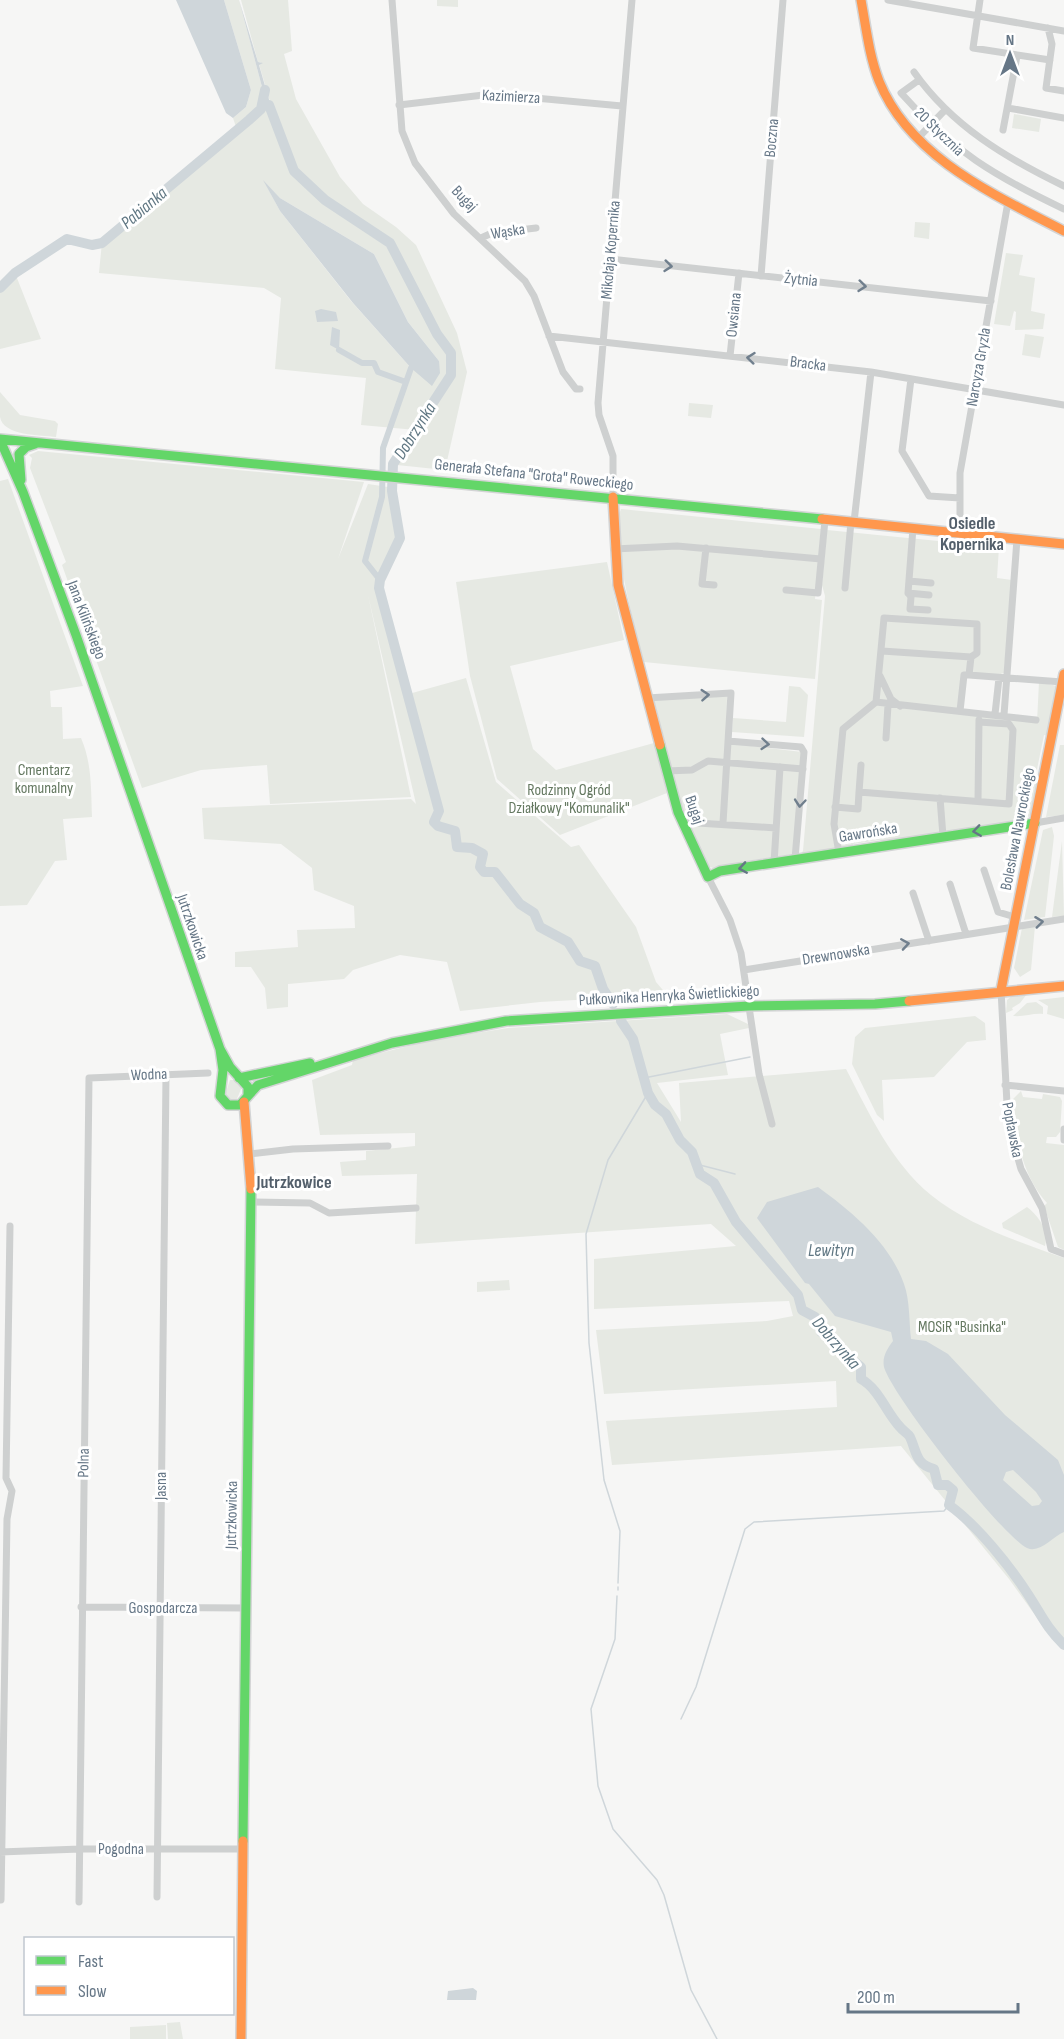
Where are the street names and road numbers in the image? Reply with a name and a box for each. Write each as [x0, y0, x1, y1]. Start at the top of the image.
street label: Kazimierza [481, 86, 541, 108]
street label: 20 Stycznia [910, 104, 968, 160]
street label: Boczna [761, 118, 783, 158]
street label: Bugaj [447, 182, 481, 216]
street label: Mikołaja Kopernika [597, 200, 625, 300]
street label: Wąska [490, 220, 526, 244]
street label: Żytnia [783, 269, 819, 291]
street label: Owsiana [722, 292, 746, 338]
street label: Narcyza Gryzla [963, 326, 995, 408]
street label: Bracka [789, 352, 827, 376]
street label: Generała Stefana "Grota" Roweckiego [434, 455, 634, 495]
street label: Jana Kilińskiego [62, 577, 110, 662]
street label: Bolesława Nawrockiego [997, 766, 1039, 892]
street label: Bugaj [680, 793, 708, 827]
street label: Gawrońska [837, 819, 899, 847]
street label: Jutrzkowicka [172, 891, 212, 962]
street label: Drewnowska [801, 940, 871, 970]
street label: Pułkownika Henryka Świetlickiego [578, 982, 760, 1010]
street label: Wodna [130, 1065, 168, 1085]
street label: Popławska [997, 1101, 1027, 1159]
street label: Polna [74, 1448, 94, 1478]
street label: Jasna [152, 1472, 171, 1501]
street label: Jutrzkowicka [222, 1481, 242, 1550]
street label: Gospodarcza [128, 1599, 198, 1618]
street label: Pogodna [98, 1840, 144, 1859]

